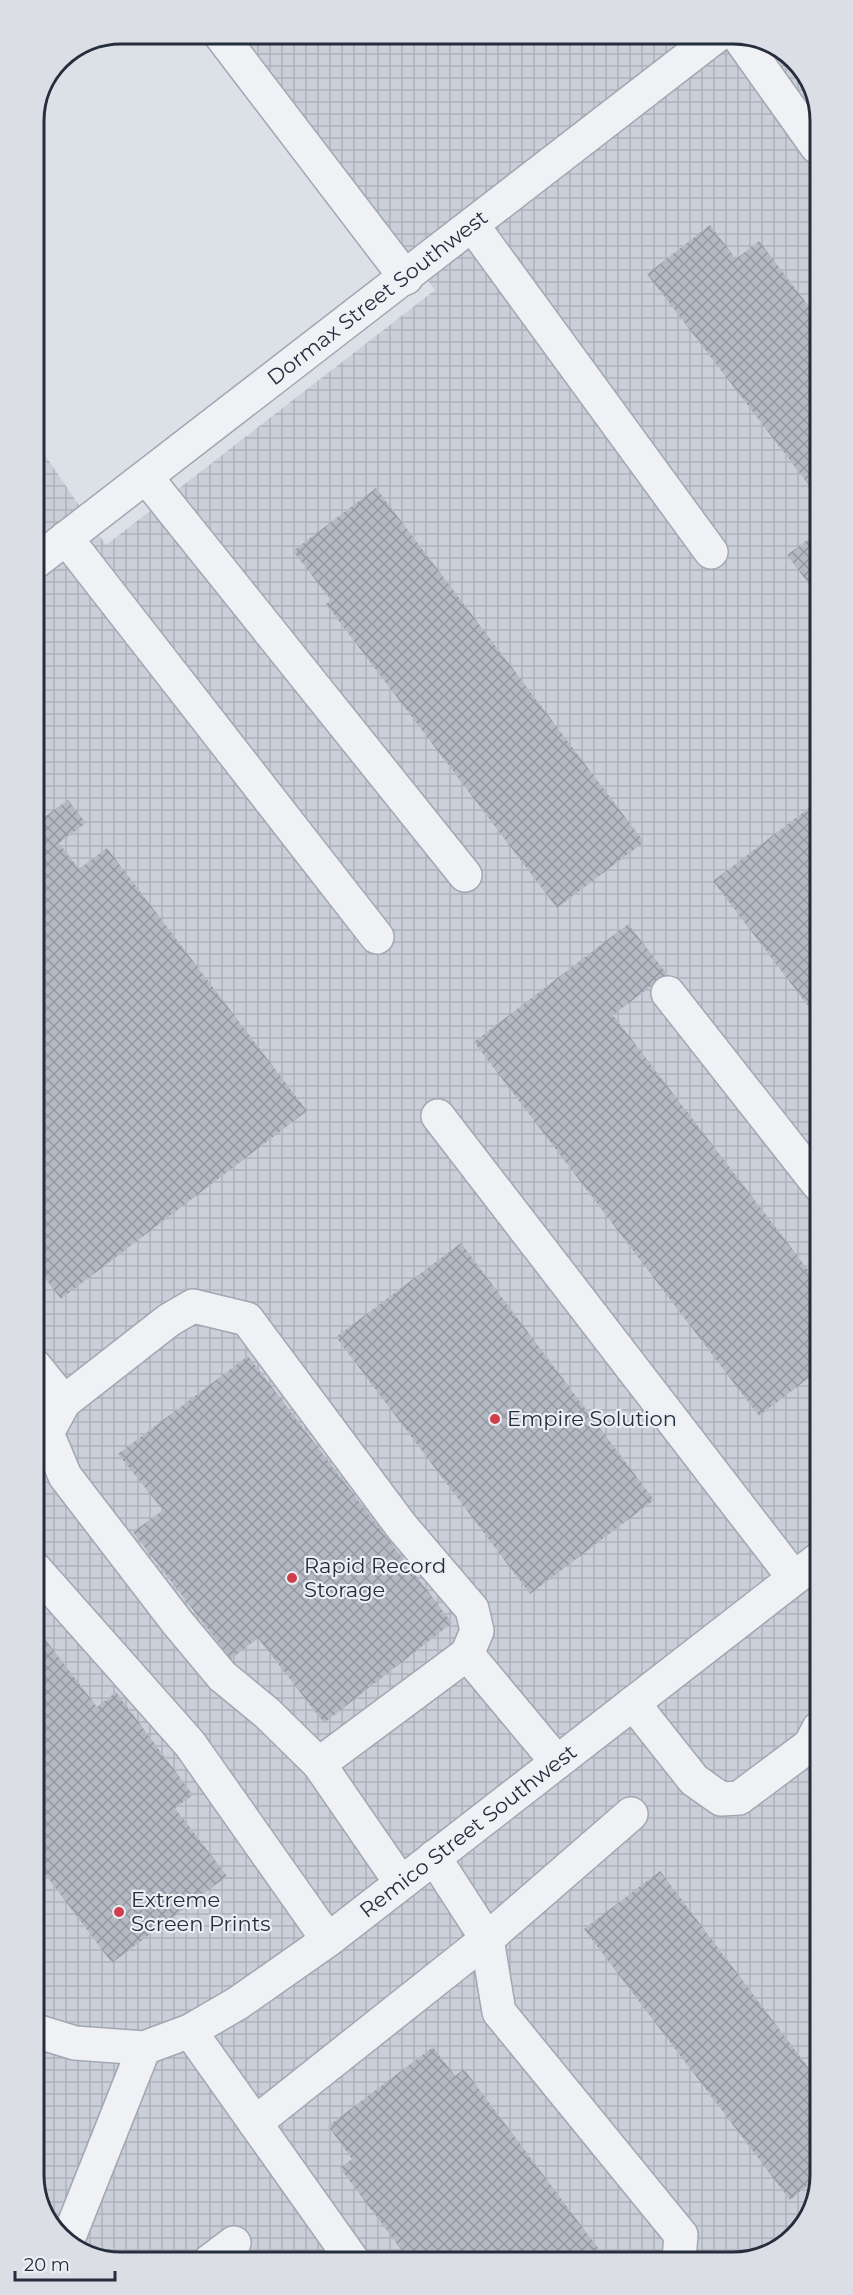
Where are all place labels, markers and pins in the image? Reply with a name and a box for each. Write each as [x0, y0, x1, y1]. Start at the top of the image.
place label: Empire Solution [507, 1406, 677, 1431]
marker: Empire Solution [488, 1412, 502, 1426]
place label: Rapid Record Storage [304, 1553, 446, 1602]
marker: Rapid Record Storage [285, 1571, 299, 1585]
place label: Extreme Screen Prints [131, 1887, 270, 1936]
marker: Extreme Screen Prints [112, 1905, 126, 1919]

